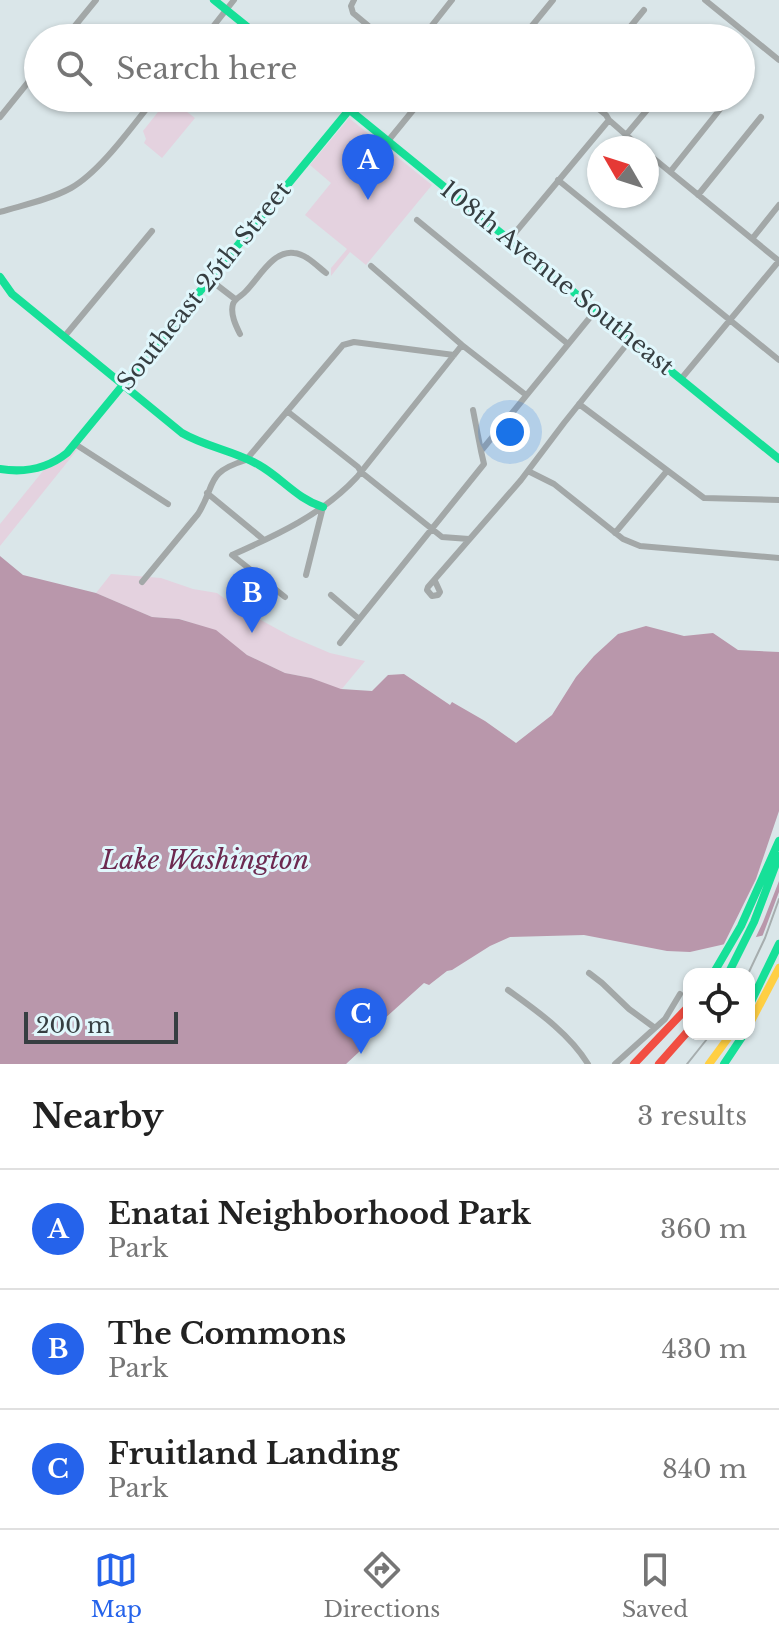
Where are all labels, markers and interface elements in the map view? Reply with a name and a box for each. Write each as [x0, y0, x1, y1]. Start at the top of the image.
search box [24, 24, 755, 112]
icon: search [52, 46, 96, 90]
text: Search here [116, 50, 297, 87]
pin: A [342, 134, 394, 200]
north arrow [587, 136, 659, 208]
street label: 108th Avenue Southeast [435, 174, 680, 381]
street label: Southeast 25th Street [111, 176, 297, 396]
your location [490, 412, 530, 452]
pin: B [226, 567, 278, 633]
water label: Lake Washington [100, 844, 309, 876]
map controls [683, 968, 755, 1040]
button: locate [683, 968, 755, 1040]
pin: C [335, 988, 387, 1054]
scale bar [24, 1008, 178, 1044]
text: 200 m [36, 1012, 111, 1039]
text: Nearby [32, 1095, 164, 1137]
text: 3 results [637, 1100, 747, 1132]
text: Enatai Neighborhood Park [108, 1195, 531, 1232]
text: A [47, 1213, 69, 1245]
text: 360 m [660, 1213, 747, 1245]
text: Park [108, 1232, 168, 1264]
text: The Commons [108, 1315, 346, 1352]
text: B [48, 1333, 68, 1365]
text: 430 m [662, 1333, 747, 1365]
text: Park [108, 1352, 168, 1384]
text: Fruitland Landing [108, 1435, 399, 1472]
text: C [47, 1453, 69, 1485]
text: 840 m [662, 1453, 747, 1485]
text: Park [108, 1472, 168, 1504]
tab: Map [91, 1548, 142, 1623]
tab: Directions [323, 1548, 440, 1623]
tab: Saved [622, 1548, 688, 1623]

